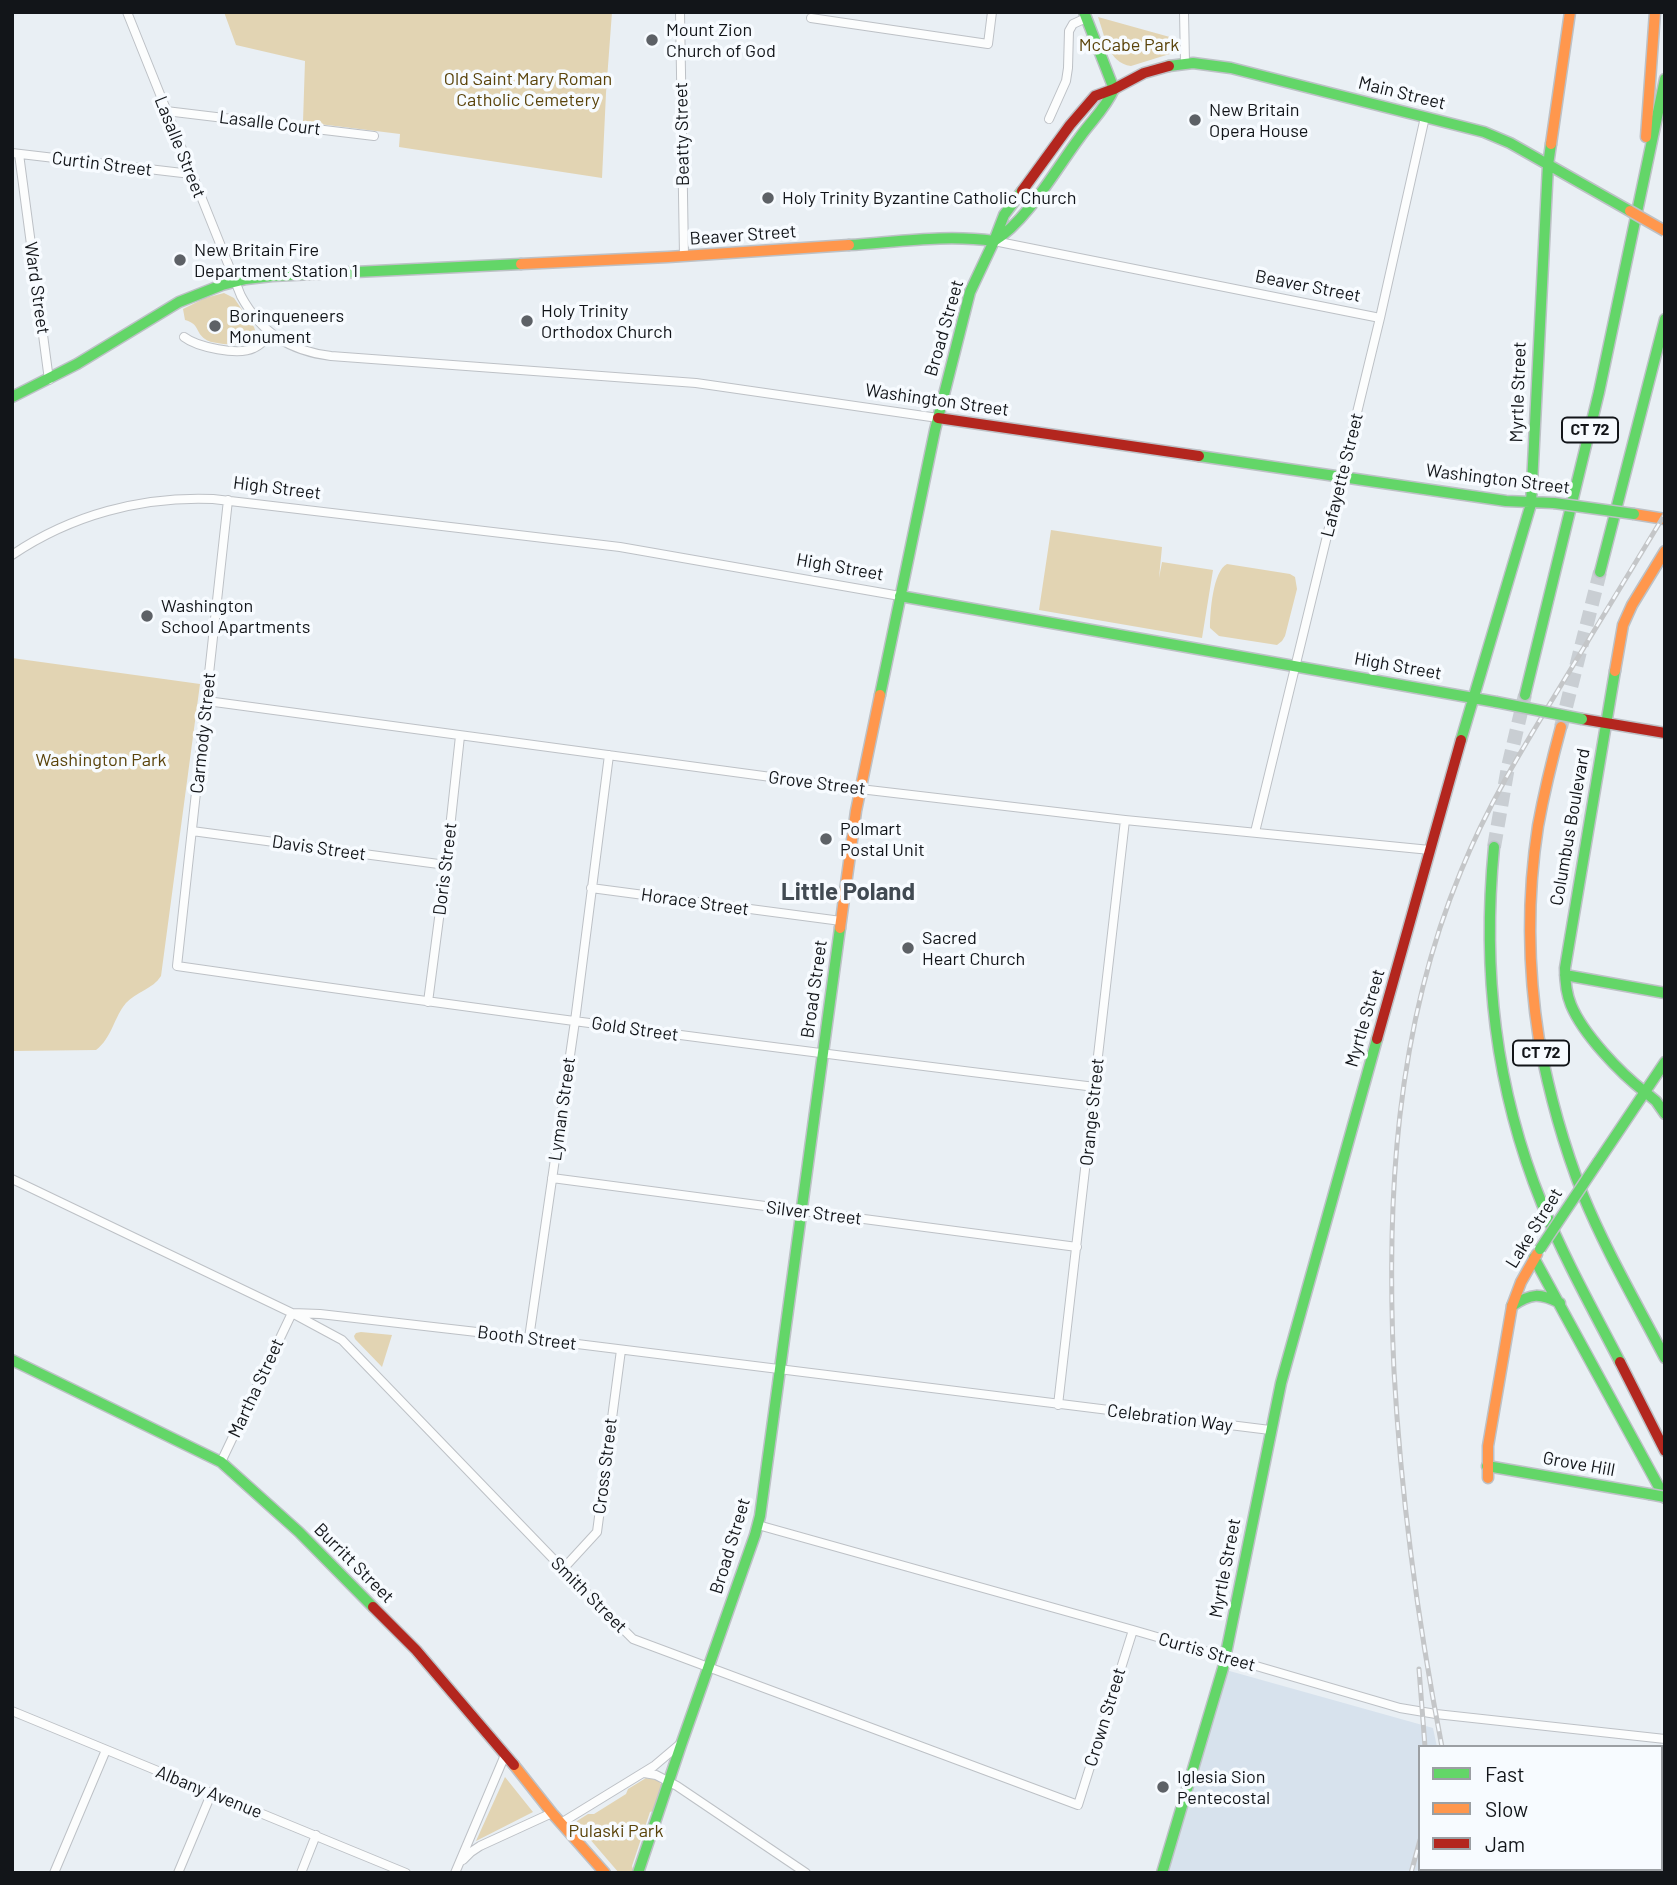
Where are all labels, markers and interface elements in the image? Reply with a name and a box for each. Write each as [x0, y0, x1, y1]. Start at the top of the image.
place label: Mount Zion Church of God [666, 19, 776, 61]
marker: Mount Zion Church of God [644, 32, 660, 48]
park label: McCabe Park [1079, 34, 1179, 56]
park label: Old Saint Mary Roman Catholic Cemetery [444, 68, 612, 110]
street label: Main Street [1356, 72, 1448, 114]
street label: Beatty Street [670, 82, 694, 186]
street label: Lasalle Street [150, 93, 210, 201]
place label: New Britain Opera House [1209, 99, 1308, 142]
street label: Lasalle Court [218, 106, 322, 140]
marker: New Britain Opera House [1187, 112, 1203, 128]
street label: Curtin Street [51, 147, 153, 181]
place label: Holy Trinity Byzantine Catholic Church [782, 187, 1076, 209]
marker: Holy Trinity Byzantine Catholic Church [760, 190, 776, 206]
street label: Beaver Street [689, 220, 797, 250]
place label: New Britain Fire Department Station 1 [194, 239, 358, 282]
street label: Ward Street [20, 240, 54, 336]
marker: New Britain Fire Department Station 1 [172, 252, 188, 268]
street label: Beaver Street [1253, 265, 1363, 307]
street label: Broad Street [920, 277, 968, 379]
place label: Holy Trinity Orthodox Church [541, 300, 672, 342]
place label: Borinqueneers Monument [229, 305, 344, 348]
marker: Holy Trinity Orthodox Church [519, 313, 535, 329]
marker: Borinqueneers Monument [207, 318, 223, 334]
street label: Myrtle Street [1505, 341, 1531, 443]
street label: Washington Street [864, 379, 1010, 421]
street label: Lafayette Street [1316, 411, 1368, 539]
road number: CT 72 [1562, 418, 1618, 442]
street label: Washington Street [1425, 459, 1571, 499]
street label: High Street [232, 472, 322, 504]
street label: High Street [795, 549, 885, 585]
place label: Washington School Apartments [161, 595, 310, 638]
marker: Washington School Apartments [139, 608, 155, 624]
street label: High Street [1353, 648, 1443, 684]
street label: Carmody Street [186, 671, 220, 795]
street label: Columbus Boulevard [1546, 747, 1594, 907]
park label: Washington Park [35, 749, 167, 771]
street label: Grove Street [767, 766, 867, 800]
place label: Polmart Postal Unit [840, 818, 925, 860]
street label: Doris Street [429, 821, 461, 917]
street label: Davis Street [271, 831, 367, 865]
marker: Polmart Postal Unit [818, 831, 834, 847]
district label: Little Poland [781, 878, 915, 906]
street label: Horace Street [640, 884, 750, 920]
place label: Sacred Heart Church [922, 927, 1025, 970]
street label: Broad Street [796, 938, 832, 1040]
marker: Sacred Heart Church [900, 940, 916, 956]
street label: Myrtle Street [1341, 966, 1389, 1070]
street label: Gold Street [590, 1012, 680, 1046]
road number: CT 72 [1513, 1040, 1569, 1065]
street label: Lyman Street [544, 1056, 580, 1162]
street label: Orange Street [1076, 1057, 1108, 1167]
street label: Lake Street [1501, 1184, 1567, 1272]
street label: Silver Street [765, 1196, 863, 1230]
street label: Booth Street [476, 1321, 578, 1355]
street label: Martha Street [224, 1335, 288, 1441]
street label: Celebration Way [1106, 1400, 1234, 1436]
street label: Cross Street [588, 1417, 622, 1515]
street label: Grove Hill [1541, 1447, 1617, 1481]
street label: Broad Street [705, 1495, 755, 1597]
street label: Myrtle Street [1205, 1516, 1245, 1620]
street label: Burritt Street [310, 1519, 398, 1607]
street label: Smith Street [546, 1552, 632, 1638]
street label: Curtis Street [1156, 1628, 1258, 1676]
street label: Crown Street [1080, 1665, 1130, 1769]
legend [1418, 1745, 1663, 1871]
street label: Albany Avenue [153, 1761, 265, 1823]
text: Fast [1485, 1761, 1525, 1786]
place label: Iglesia Sion Pentecostal [1177, 1766, 1270, 1809]
marker: Iglesia Sion Pentecostal [1155, 1779, 1171, 1795]
text: Slow [1485, 1796, 1528, 1821]
park label: Pulaski Park [569, 1820, 663, 1842]
text: Jam [1485, 1831, 1525, 1856]

